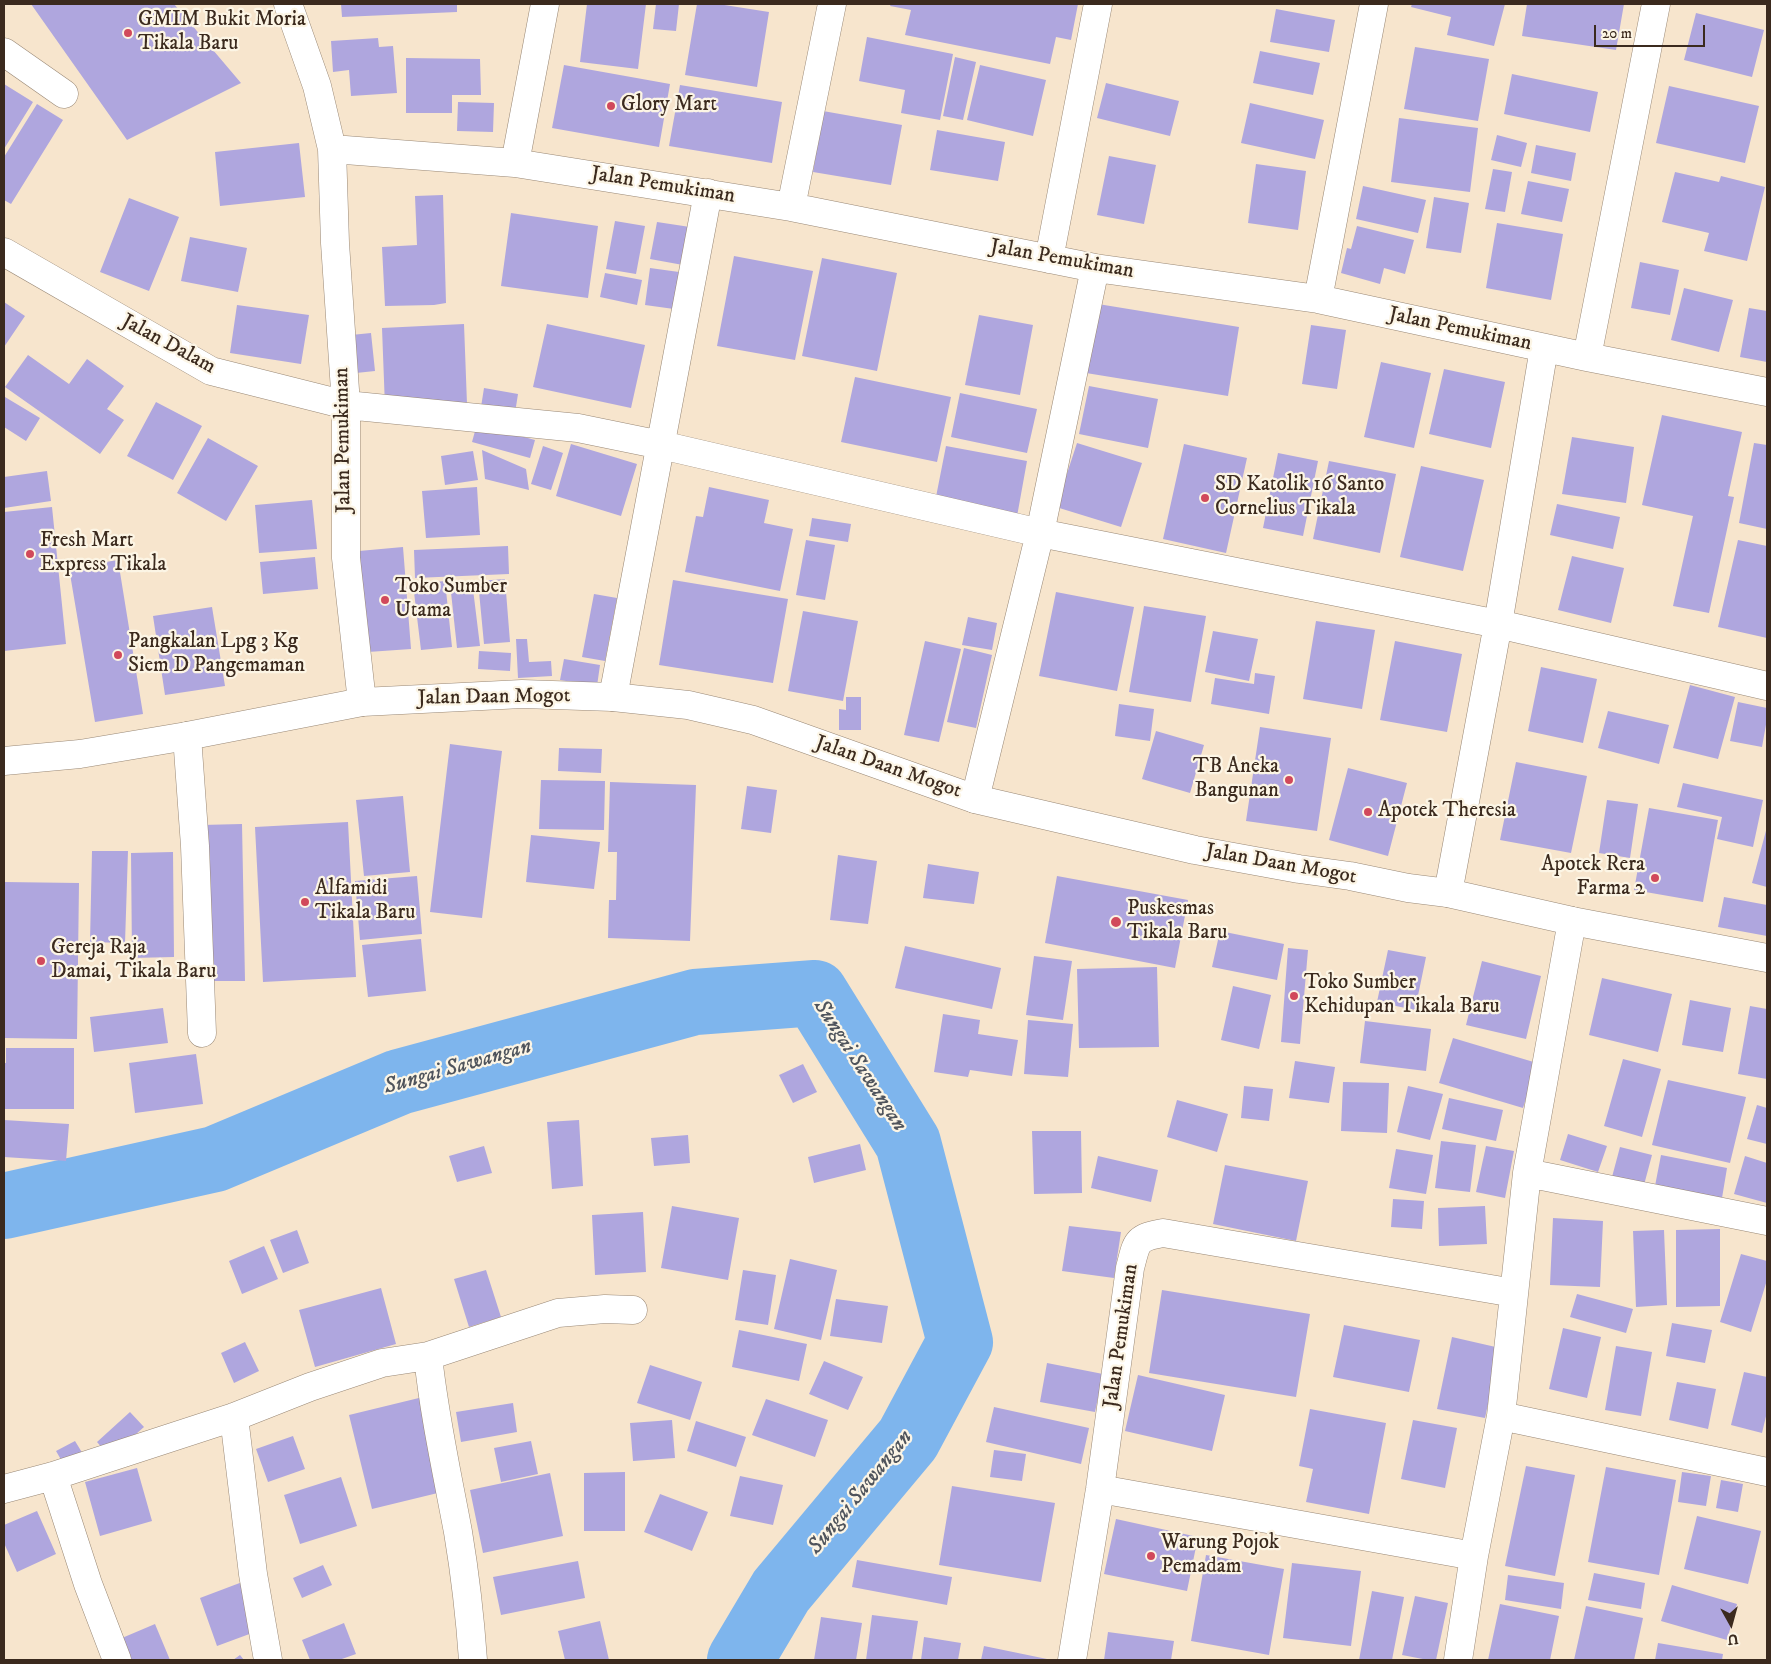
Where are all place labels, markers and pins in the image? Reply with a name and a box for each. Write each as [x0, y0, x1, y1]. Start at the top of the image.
place label: GMIM Bukit Moria Tikala Baru [138, 8, 306, 58]
marker: GMIM Bukit Moria Tikala Baru [122, 27, 134, 39]
place label: Glory Mart [621, 93, 717, 119]
marker: Glory Mart [605, 100, 617, 112]
place label: SD Katolik 16 Santo Cornelius Tikala [1215, 473, 1384, 523]
marker: SD Katolik 16 Santo Cornelius Tikala [1199, 492, 1211, 504]
place label: Fresh Mart Express Tikala [40, 529, 166, 579]
marker: Fresh Mart Express Tikala [24, 548, 36, 560]
place label: Toko Sumber Utama [395, 575, 507, 625]
marker: Toko Sumber Utama [379, 594, 391, 606]
place label: Pangkalan Lpg 3 Kg Siem D Pangemaman [128, 630, 305, 680]
marker: Pangkalan Lpg 3 Kg Siem D Pangemaman [112, 649, 124, 661]
place label: TB Aneka Bangunan [1193, 755, 1279, 805]
marker: TB Aneka Bangunan [1283, 774, 1295, 786]
place label: Apotek Theresia [1378, 799, 1516, 825]
marker: Apotek Theresia [1362, 806, 1374, 818]
place label: Apotek Rera Farma 2 [1541, 853, 1645, 903]
marker: Apotek Rera Farma 2 [1649, 872, 1661, 884]
place label: Alfamidi Tikala Baru [315, 877, 415, 927]
marker: Alfamidi Tikala Baru [299, 896, 311, 908]
place label: Puskesmas Tikala Baru [1127, 897, 1227, 947]
marker: Puskesmas Tikala Baru [1109, 915, 1123, 929]
place label: Gereja Raja Damai, Tikala Baru [51, 936, 216, 986]
marker: Gereja Raja Damai, Tikala Baru [35, 955, 47, 967]
place label: Toko Sumber Kehidupan Tikala Baru [1304, 971, 1500, 1021]
marker: Toko Sumber Kehidupan Tikala Baru [1288, 990, 1300, 1002]
place label: Warung Pojok Pemadam [1161, 1531, 1279, 1581]
marker: Warung Pojok Pemadam [1145, 1550, 1157, 1562]

